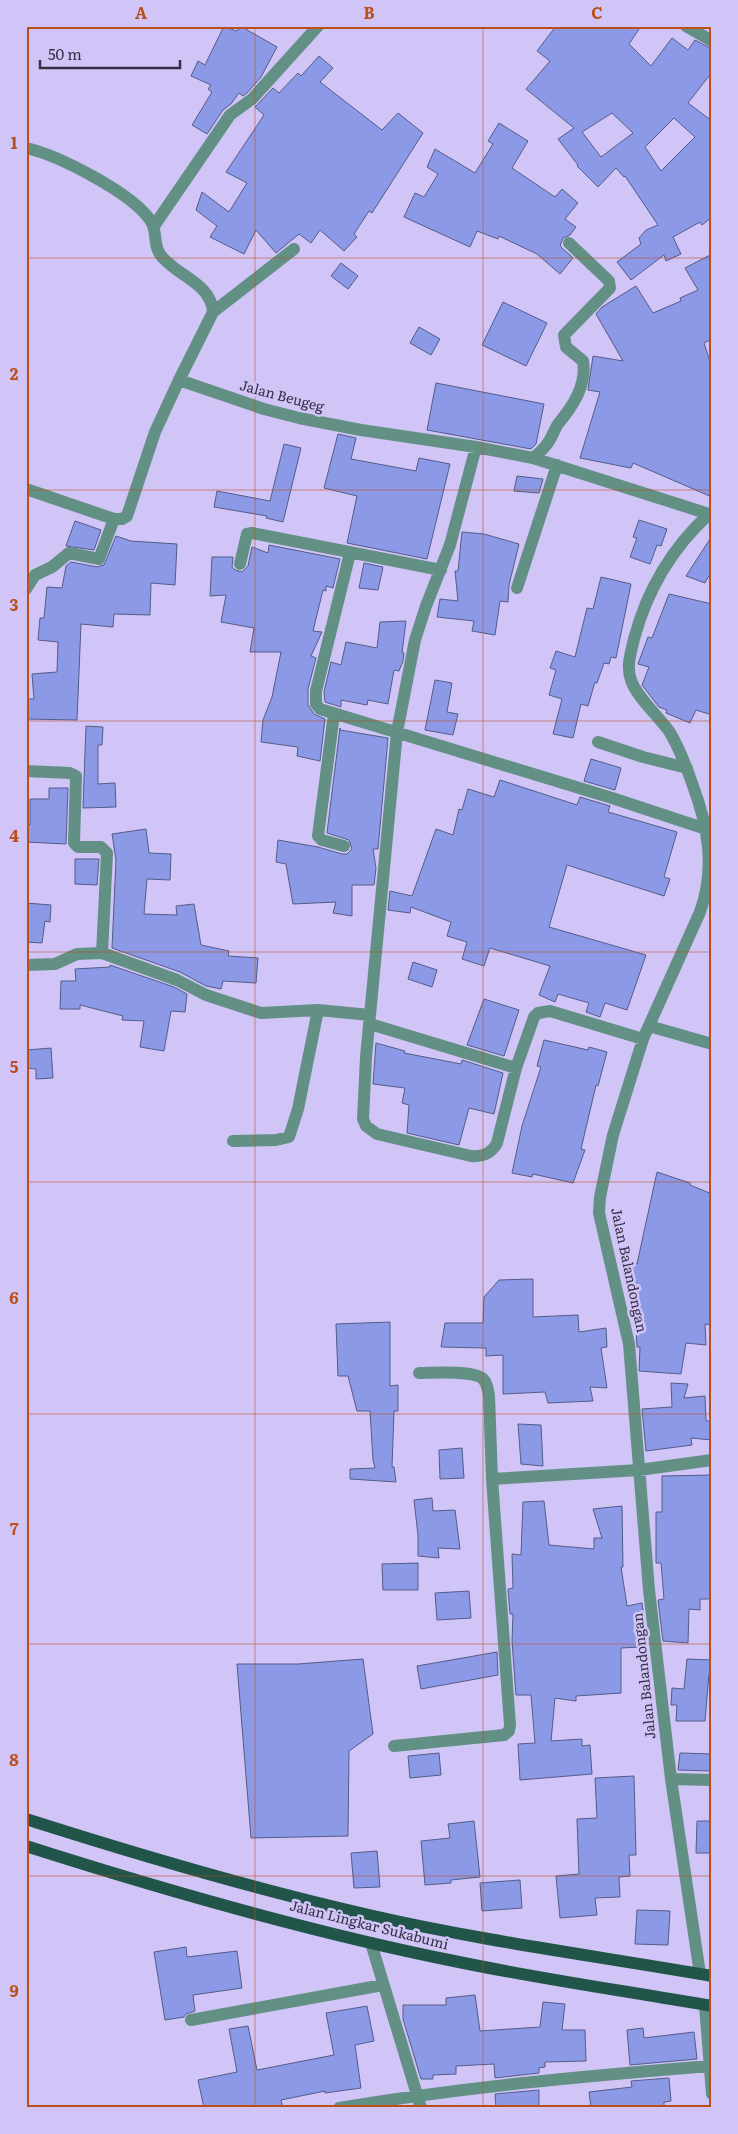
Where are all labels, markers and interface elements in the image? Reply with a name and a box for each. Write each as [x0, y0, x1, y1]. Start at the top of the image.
text: A [135, 0, 147, 24]
text: B [363, 0, 375, 24]
text: C [591, 0, 603, 24]
scale bar [40, 38, 180, 70]
text: 50 m [48, 42, 82, 65]
text: 1 [11, 130, 18, 154]
text: 2 [10, 361, 19, 385]
street label: Jalan Beugeg [238, 374, 327, 416]
text: 3 [10, 592, 19, 616]
text: 4 [9, 823, 19, 847]
text: 5 [10, 1054, 19, 1078]
street label: Jalan Balandongan [607, 1206, 653, 1334]
text: 6 [9, 1285, 19, 1309]
text: 7 [10, 1516, 19, 1540]
street label: Jalan Balandongan [626, 1612, 660, 1740]
text: 8 [9, 1747, 19, 1771]
street label: Jalan Lingkar Sukabumi [288, 1895, 451, 1954]
text: 9 [9, 1978, 19, 2002]

